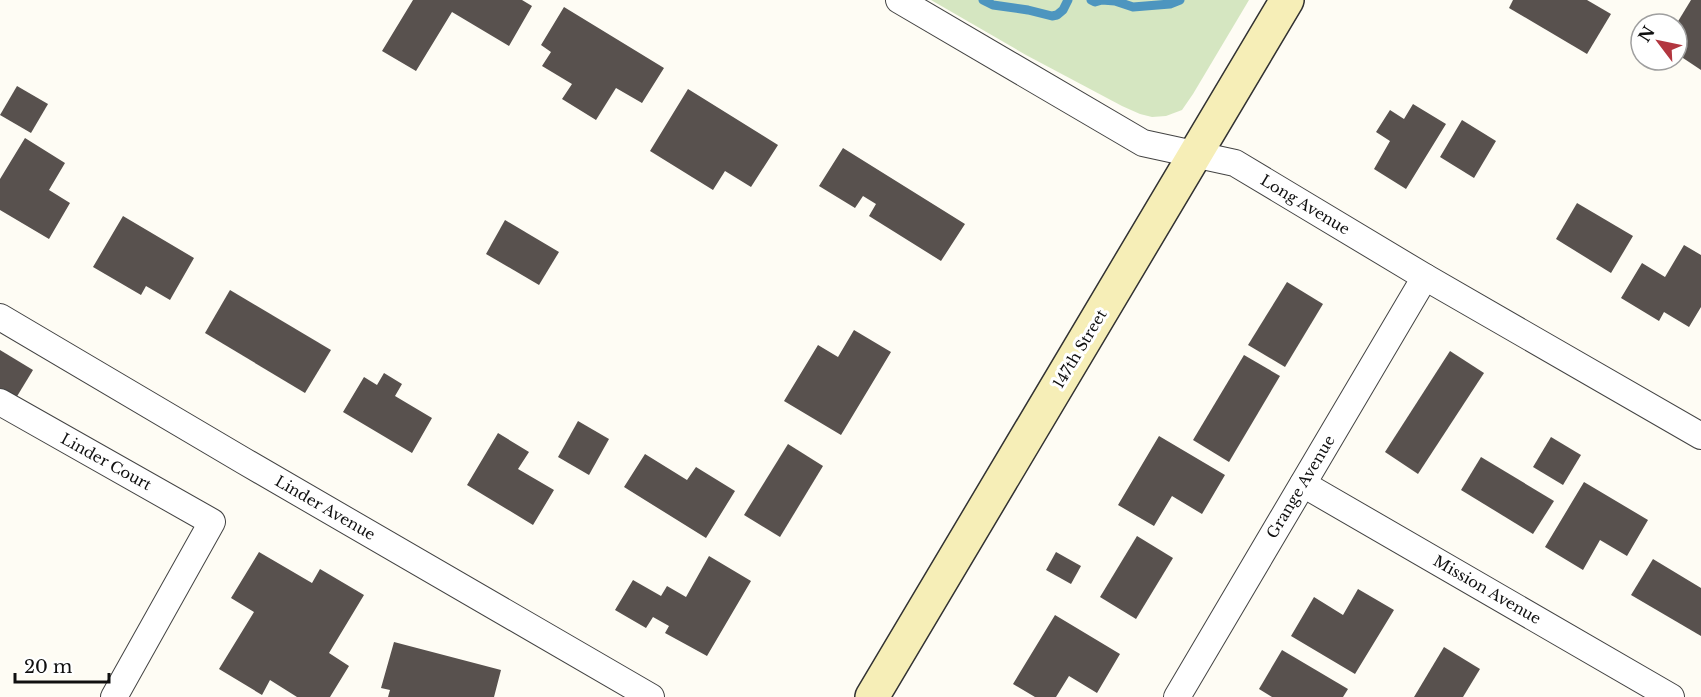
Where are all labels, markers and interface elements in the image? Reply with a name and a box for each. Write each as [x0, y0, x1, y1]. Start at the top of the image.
north arrow [1629, 12, 1689, 72]
text: N [1634, 22, 1659, 46]
street label: Long Avenue [1257, 170, 1353, 239]
street label: 147th Street [1049, 306, 1111, 392]
street label: Linder Court [58, 429, 155, 494]
street label: Grange Avenue [1262, 432, 1339, 542]
street label: Linder Avenue [272, 471, 379, 544]
street label: Mission Avenue [1430, 551, 1544, 628]
scale bar [15, 646, 110, 684]
text: 20 m [24, 656, 72, 678]

